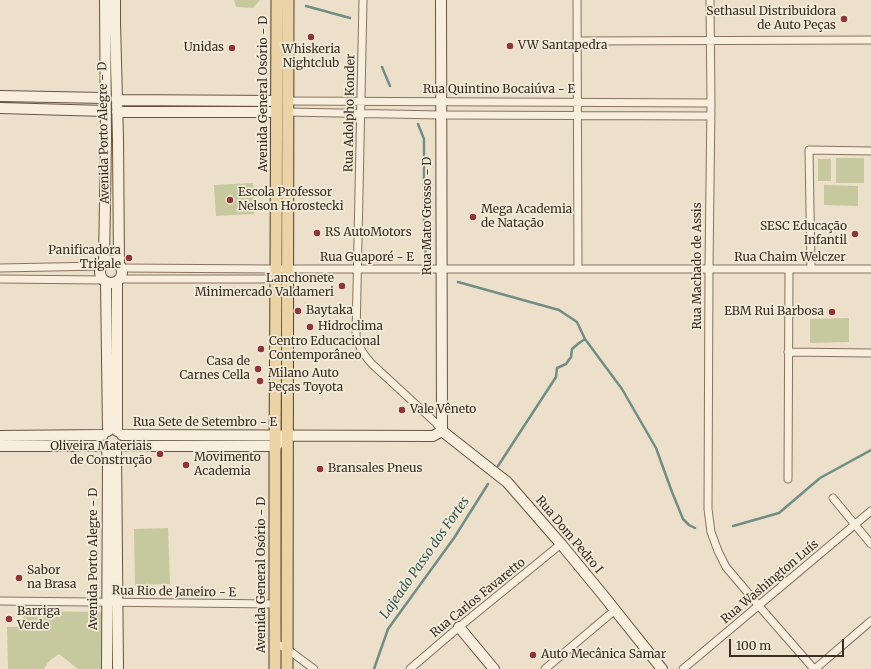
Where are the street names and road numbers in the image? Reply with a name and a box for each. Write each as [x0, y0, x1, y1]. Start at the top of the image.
street label: Avenida General Osório - D [257, 16, 271, 172]
street label: Rua Adolpho Konder [342, 54, 358, 172]
street label: Avenida Porto Alegre - D [96, 62, 112, 204]
street label: Rua Quintino Bocaiúva - E [423, 83, 575, 97]
street label: Rua Mato Grosso - D [421, 157, 435, 275]
street label: Rua Machado de Assis [691, 202, 705, 330]
street label: Rua Guaporé - E [320, 251, 414, 265]
street label: Rua Chaim Welczer [734, 251, 846, 265]
street label: Rua Sete de Setembro - E [133, 416, 277, 430]
street label: Avenida Porto Alegre - D [87, 488, 101, 630]
street label: Rua Dom Pedro I [532, 493, 606, 577]
street label: Avenida General Osório - D [255, 497, 269, 653]
street label: Rua Washington Luís [718, 537, 822, 627]
street label: Rua Carlos Favaretto [428, 555, 528, 641]
street label: Rua Rio de Janeiro - E [112, 584, 236, 600]

